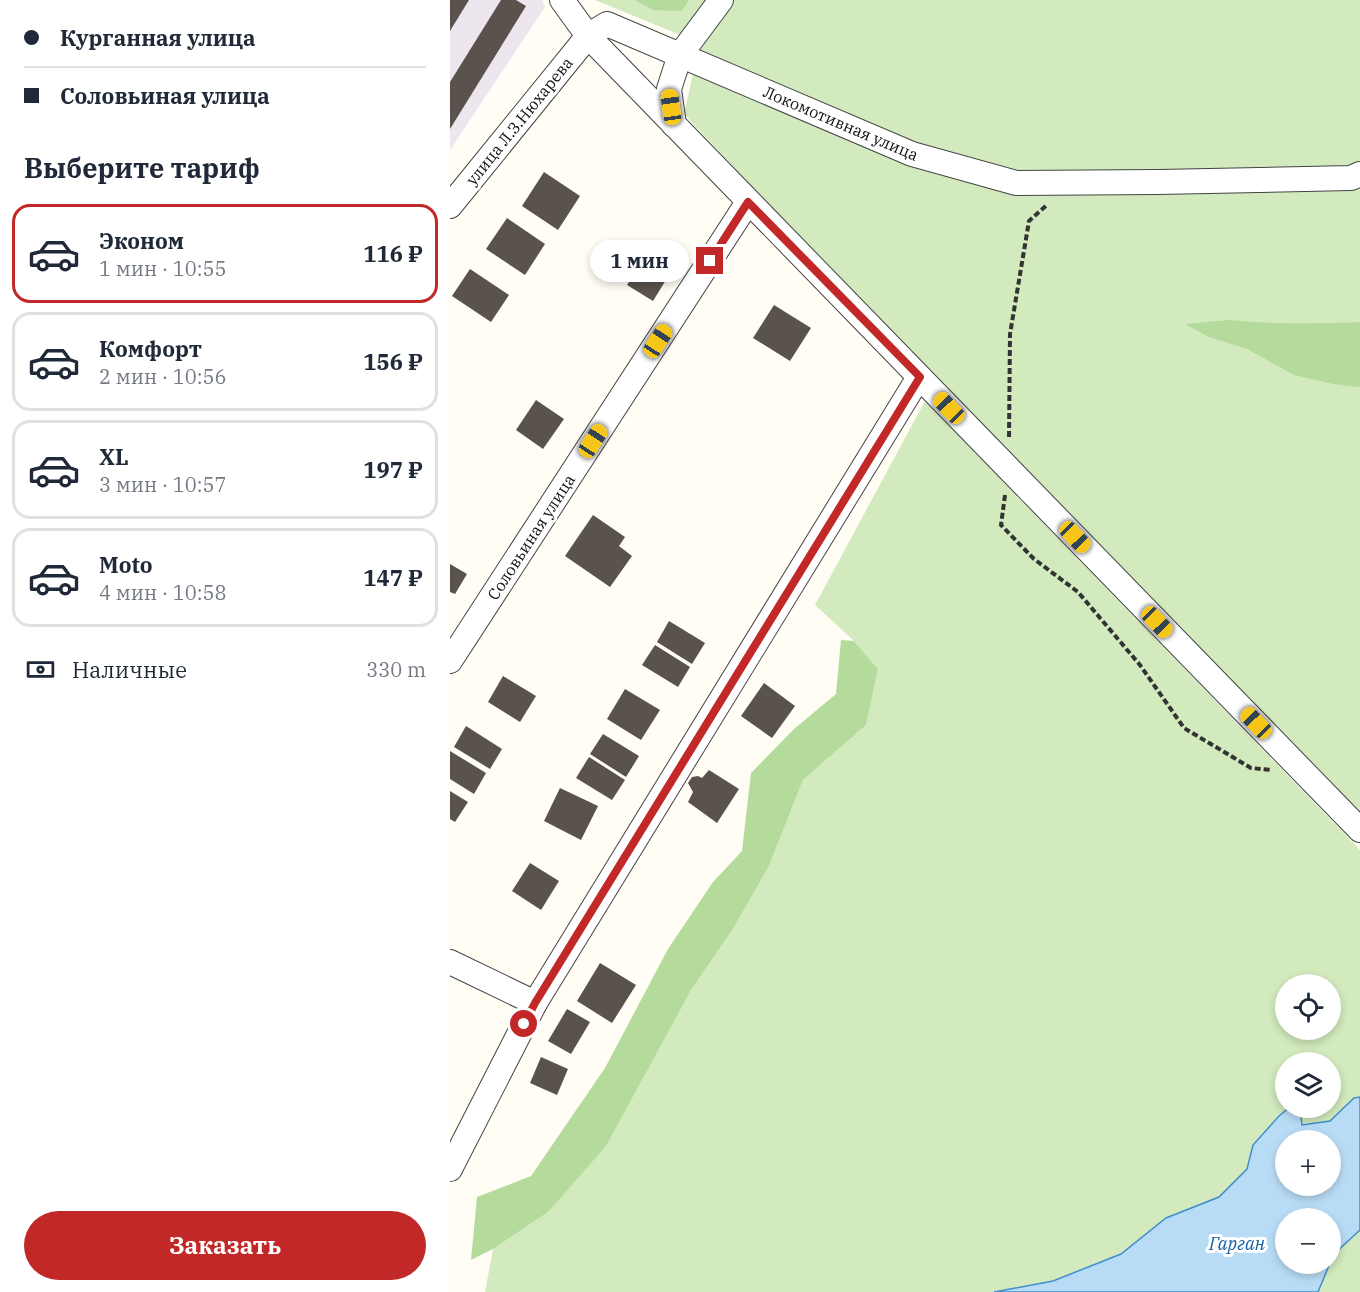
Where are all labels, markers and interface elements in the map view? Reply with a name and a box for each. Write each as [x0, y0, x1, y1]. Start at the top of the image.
text: Курганная улица [60, 23, 256, 52]
street label: улица Л.З.Нюхарева [461, 53, 577, 189]
text: Соловьиная улица [60, 81, 270, 110]
street label: Локомотивная улица [760, 81, 922, 165]
car [660, 88, 682, 126]
text: Выберите тариф [24, 150, 260, 185]
text: Эконом [99, 226, 184, 255]
icon: car [27, 227, 81, 281]
text: 116 ₽ [363, 239, 423, 268]
callout: 1 мин [590, 240, 689, 282]
text: 1 мин [610, 247, 669, 274]
route end [696, 247, 723, 274]
text: 1 мин · 10:55 [99, 255, 227, 282]
car [641, 321, 675, 361]
text: Комфорт [99, 334, 202, 363]
icon: car [27, 335, 81, 389]
text: 156 ₽ [363, 347, 423, 376]
text: 2 мин · 10:56 [99, 363, 227, 390]
car [930, 389, 968, 427]
car [576, 421, 610, 461]
text: XL [99, 442, 129, 471]
icon: car [27, 443, 81, 497]
text: 197 ₽ [363, 455, 423, 484]
street label: Соловьиная улица [483, 470, 579, 604]
text: 3 мин · 10:57 [99, 471, 227, 498]
car [1056, 518, 1094, 556]
text: Moto [99, 550, 153, 579]
icon: car [27, 551, 81, 605]
text: 147 ₽ [363, 563, 423, 592]
text: 4 мин · 10:58 [99, 579, 227, 606]
car [1138, 603, 1176, 641]
icon: cash [24, 653, 57, 686]
text: Наличные [72, 655, 187, 684]
text: 330 m [366, 656, 426, 683]
car [1237, 704, 1275, 742]
map controls [1275, 974, 1341, 1274]
button: locate [1275, 974, 1341, 1040]
route start [510, 1010, 537, 1037]
button: layers [1275, 1052, 1341, 1118]
button: + [1275, 1130, 1341, 1196]
button: − [1275, 1208, 1341, 1274]
button: Заказать [24, 1211, 426, 1280]
water label: Гарган [1208, 1232, 1266, 1255]

